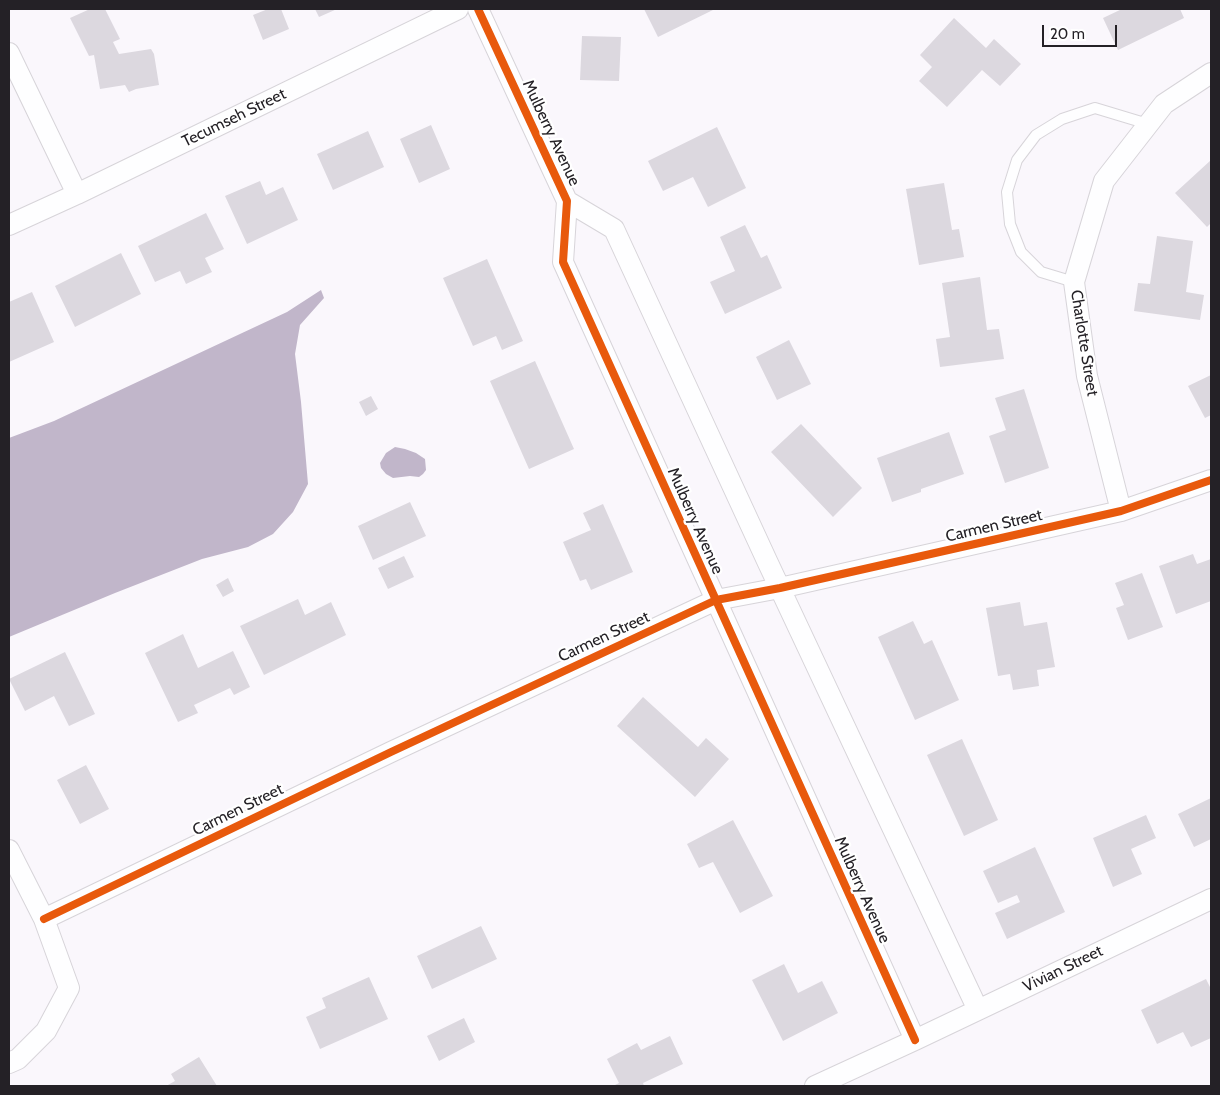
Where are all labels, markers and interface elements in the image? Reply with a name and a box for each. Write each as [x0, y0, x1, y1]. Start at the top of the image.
scale bar [1045, 15, 1120, 47]
text: 20 m [1050, 25, 1085, 43]
street label: Mulberry Avenue [518, 77, 584, 189]
street label: Tecumseh Street [179, 85, 289, 151]
street label: Charlotte Street [1066, 289, 1102, 397]
street label: Mulberry Avenue [663, 465, 727, 577]
street label: Carmen Street [944, 506, 1044, 546]
street label: Carmen Street [555, 607, 653, 667]
street label: Carmen Street [190, 780, 286, 840]
street label: Mulberry Avenue [830, 834, 894, 946]
street label: Vivian Street [1020, 941, 1106, 997]

